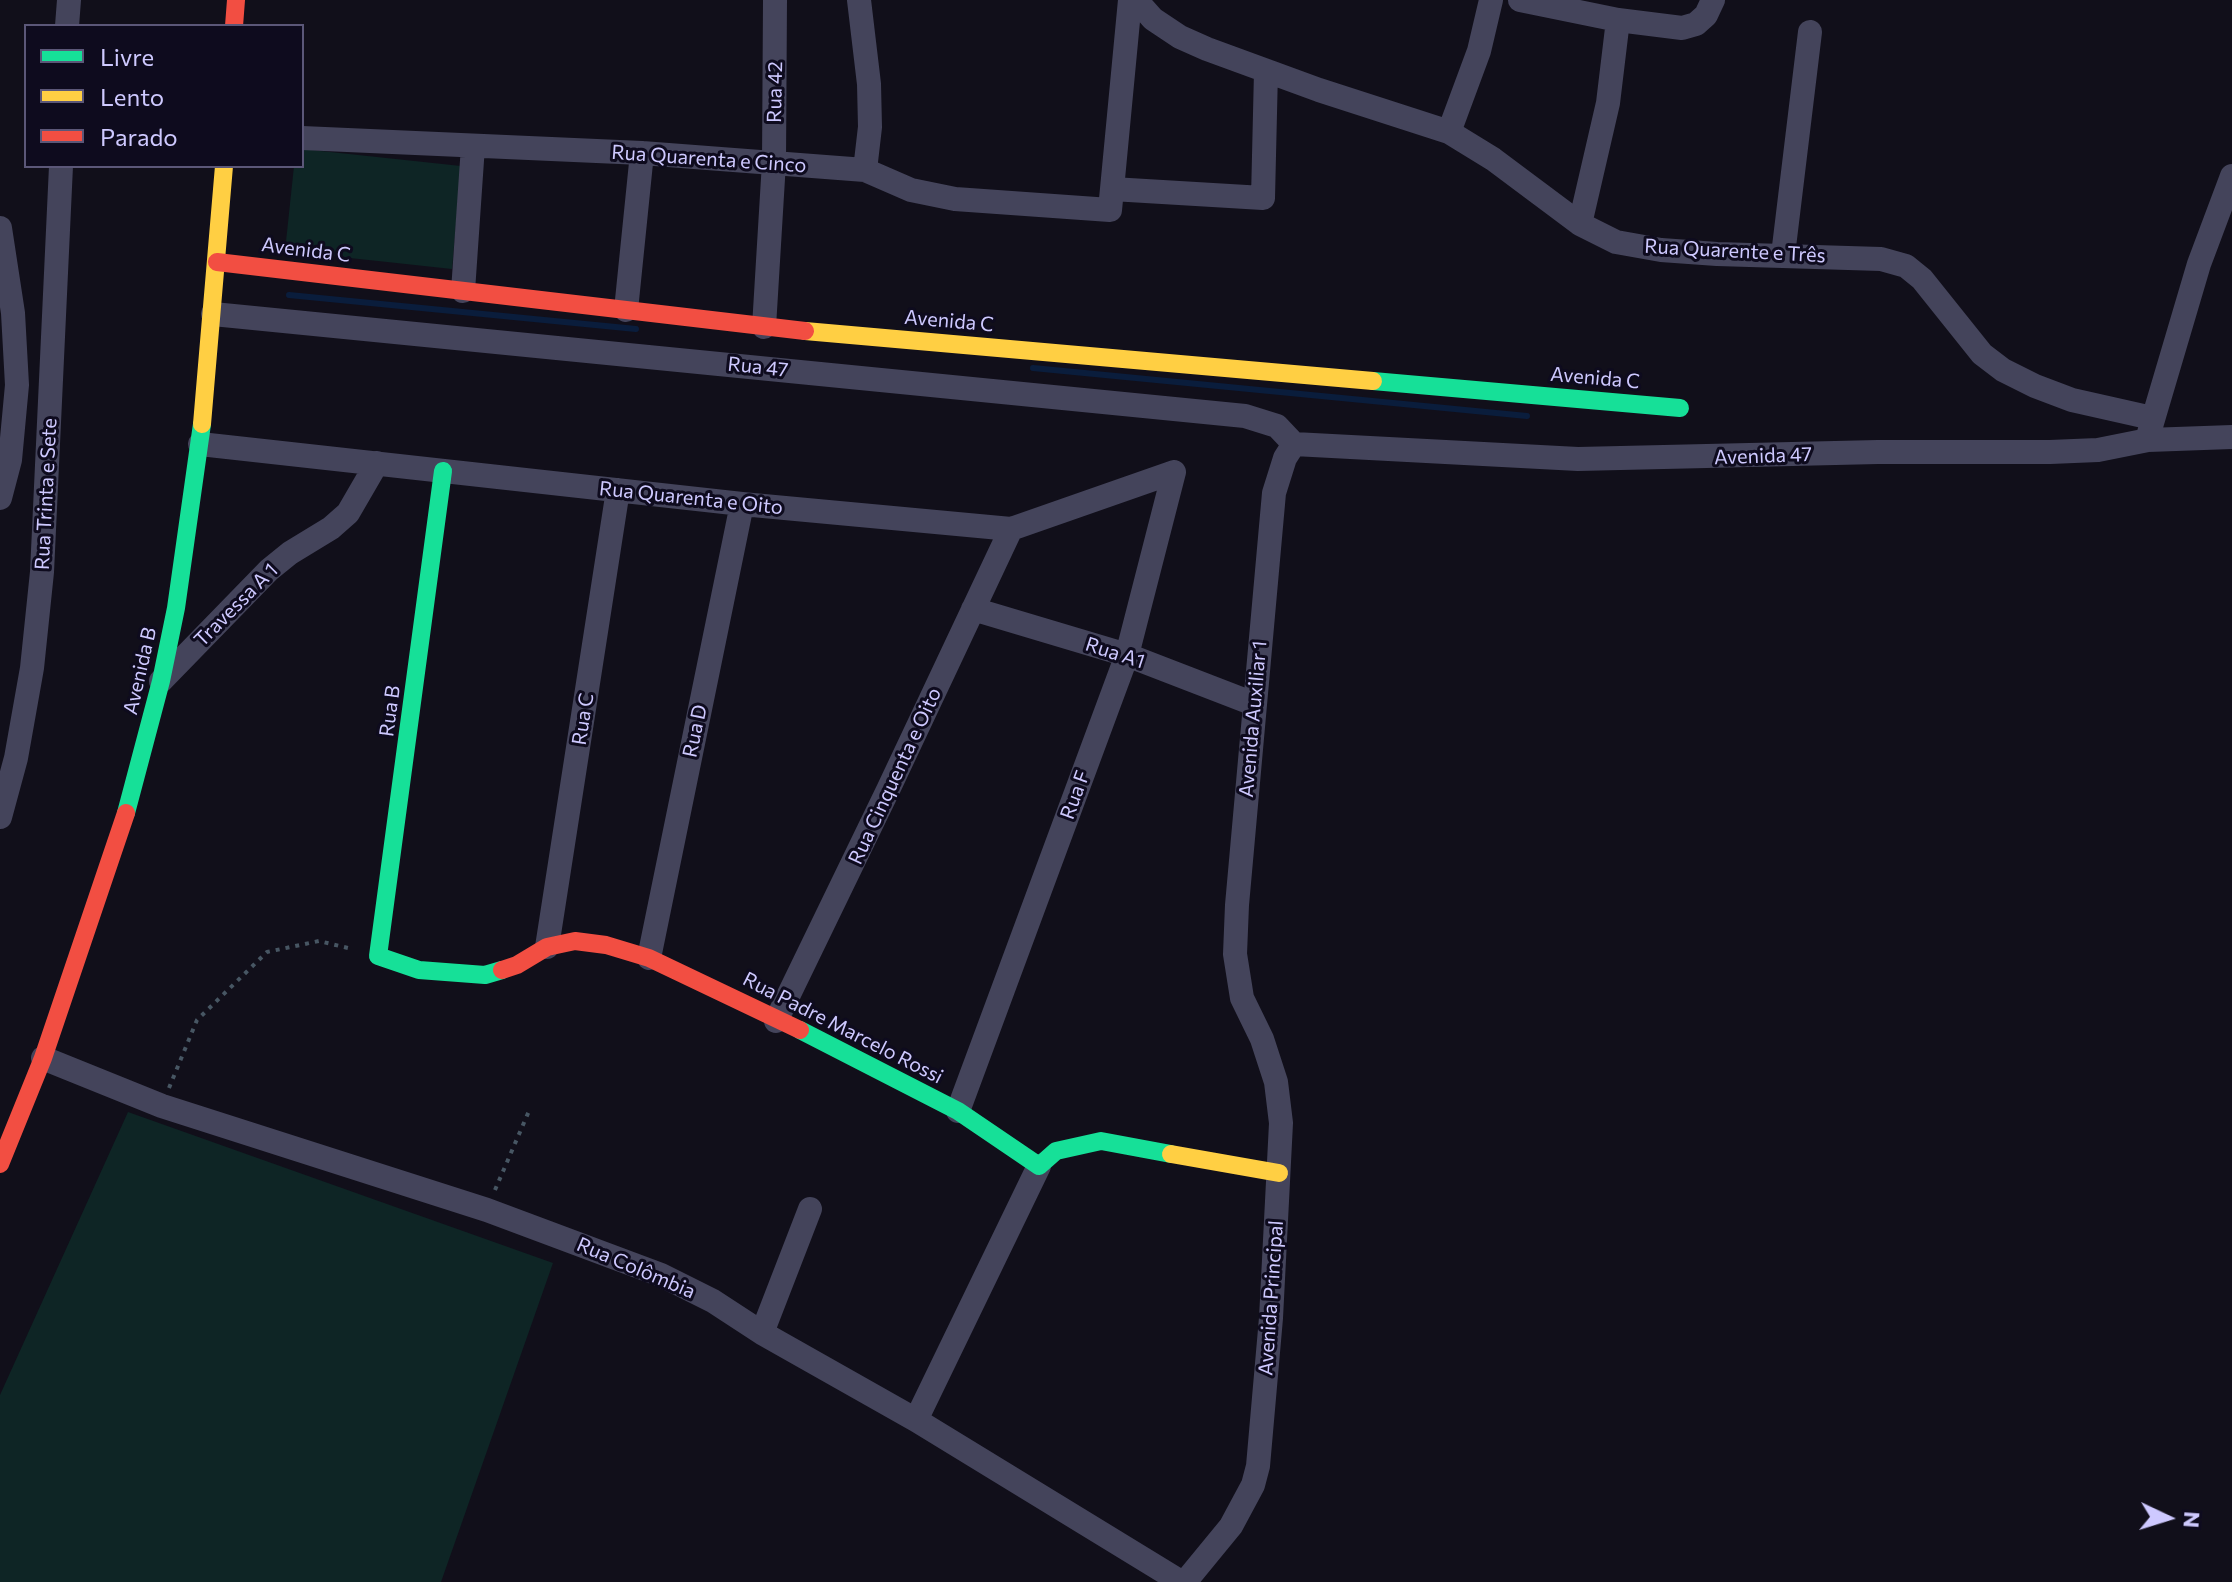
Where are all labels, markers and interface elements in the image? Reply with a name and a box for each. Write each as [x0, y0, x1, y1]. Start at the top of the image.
legend [24, 24, 304, 168]
text: Livre [100, 42, 154, 71]
street label: Rua 42 [762, 61, 788, 123]
text: Lento [100, 82, 164, 111]
text: Parado [100, 122, 178, 151]
street label: Rua Quarenta e Cinco [611, 140, 807, 178]
street label: Avenida C [260, 233, 352, 267]
street label: Rua Quarente e Três [1644, 234, 1826, 268]
street label: Avenida C [903, 305, 995, 337]
street label: Rua 47 [726, 352, 790, 382]
street label: Avenida C [1549, 362, 1641, 394]
street label: Rua Trinta e Sete [30, 417, 62, 571]
street label: Avenida 47 [1714, 442, 1812, 470]
street label: Rua Quarenta e Oito [598, 476, 784, 520]
street label: Travessa A 1 [189, 558, 283, 652]
street label: Avenida B [118, 625, 162, 717]
street label: Rua A1 [1082, 632, 1148, 674]
street label: Avenida Auxiliar 1 [1234, 639, 1272, 799]
street label: Rua B [375, 684, 405, 738]
street label: Rua Cinquenta e Oito [843, 684, 947, 868]
street label: Rua C [567, 691, 599, 747]
street label: Rua D [678, 702, 712, 760]
street label: Rua F [1055, 767, 1095, 823]
street label: Rua Padre Marcelo Rossi [739, 967, 947, 1089]
street label: Avenida Principal [1254, 1220, 1288, 1376]
street label: Rua Colômbia [573, 1232, 699, 1304]
north arrow [2128, 1478, 2208, 1558]
text: N [2178, 1511, 2206, 1529]

